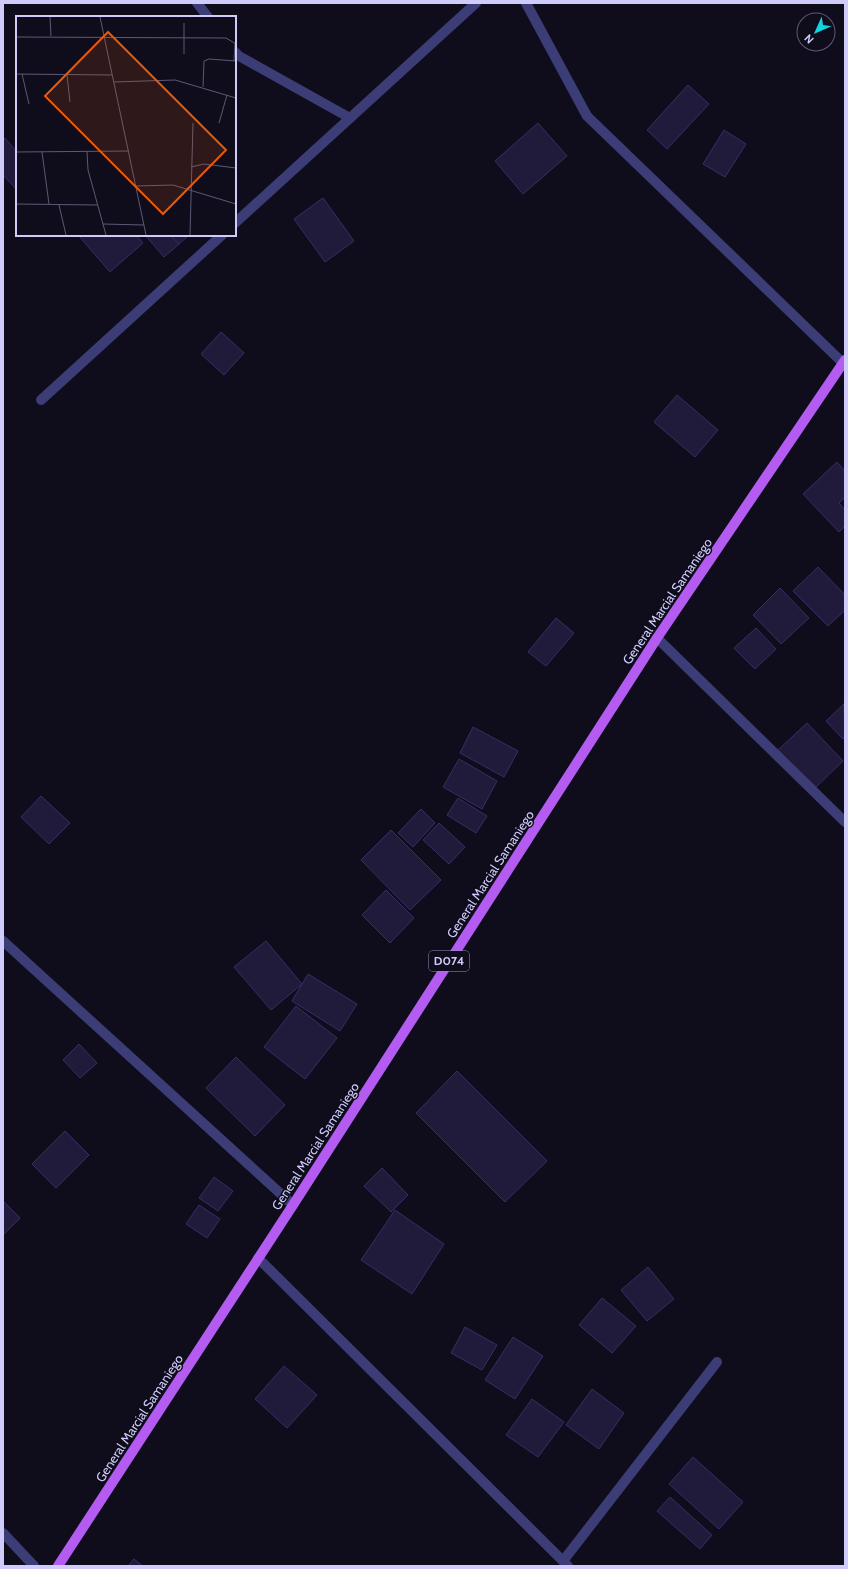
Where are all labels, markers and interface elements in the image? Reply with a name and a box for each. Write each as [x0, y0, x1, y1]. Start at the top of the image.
north arrow [796, 12, 836, 52]
inset map [16, 16, 236, 236]
text: N [801, 31, 817, 47]
street label: General Marcial Samaniego [619, 535, 715, 667]
street label: General Marcial Samaniego [443, 807, 537, 941]
road number: D074 [429, 951, 469, 971]
street label: General Marcial Samaniego [268, 1079, 362, 1213]
street label: General Marcial Samaniego [92, 1351, 186, 1485]

